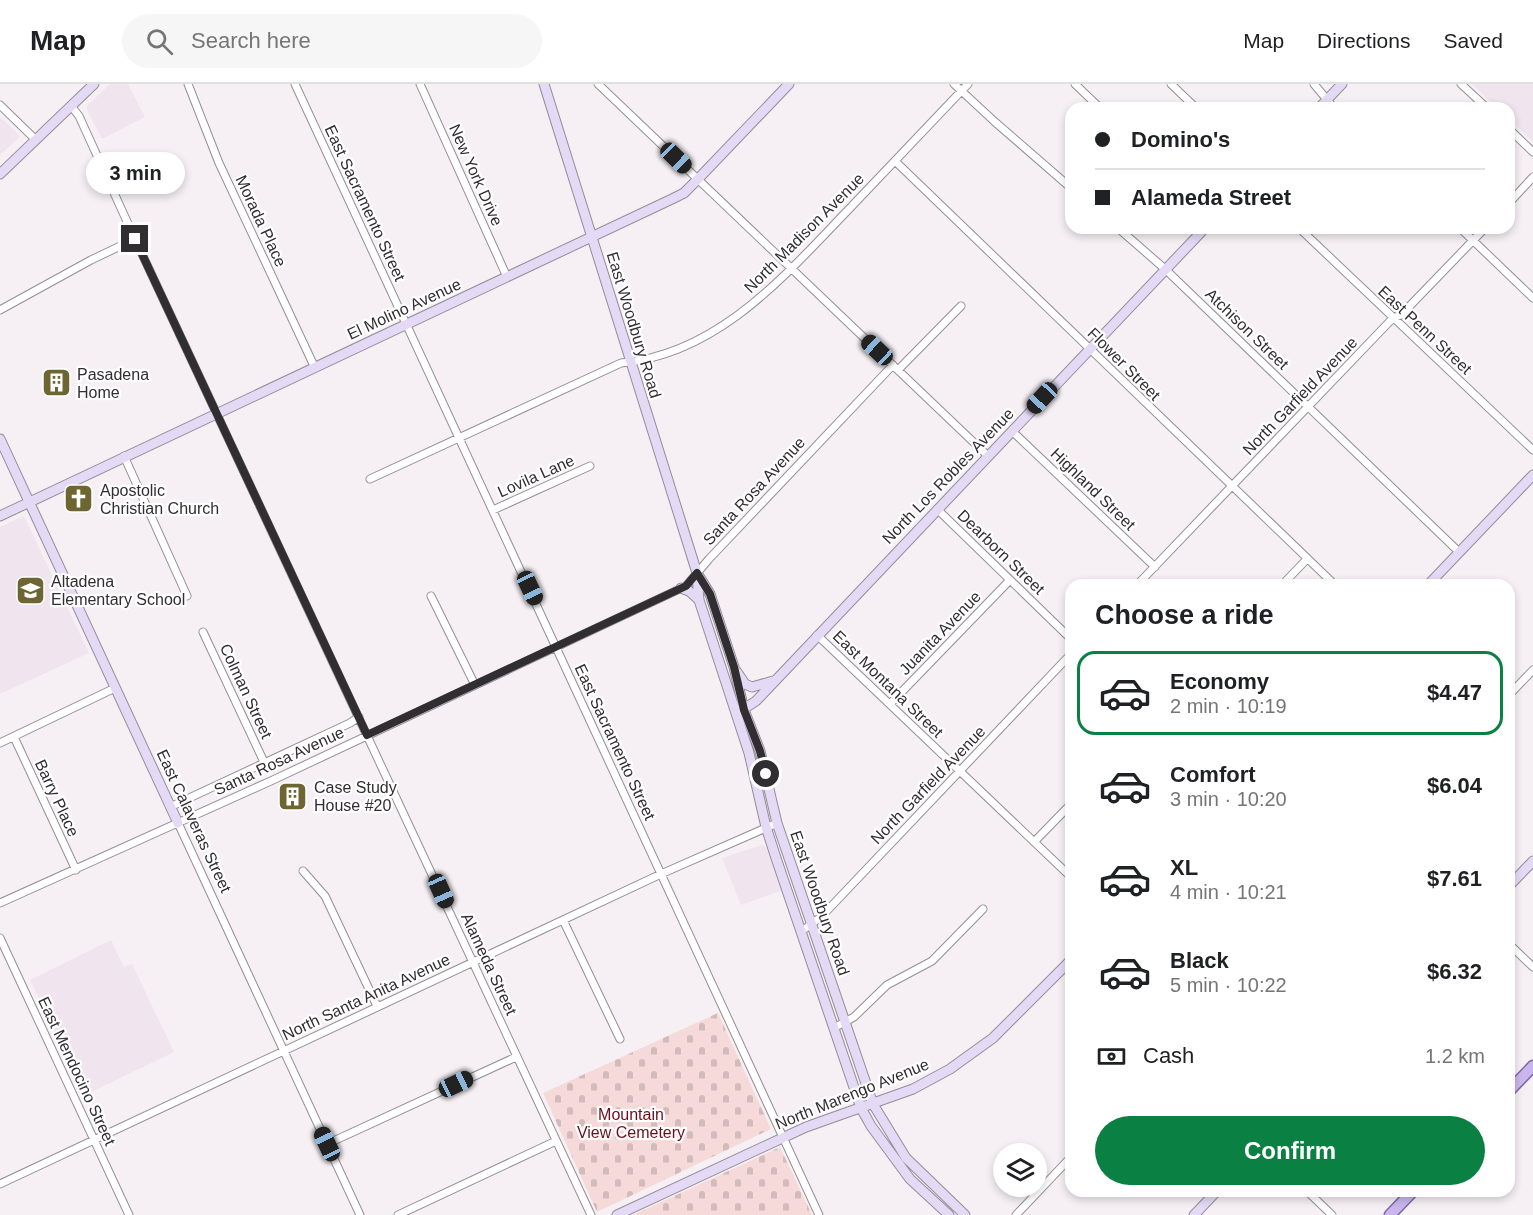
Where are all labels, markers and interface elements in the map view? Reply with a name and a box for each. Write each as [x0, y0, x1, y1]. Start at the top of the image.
search box [122, 14, 542, 68]
text: Map [30, 25, 86, 56]
icon: search [143, 25, 176, 58]
text: Search here [191, 28, 311, 53]
text: Map [1243, 29, 1284, 52]
text: Directions [1317, 29, 1410, 52]
text: Saved [1443, 29, 1503, 52]
street label: East Sacramento Street [321, 122, 409, 284]
street label: New York Drive [446, 122, 506, 229]
text: Domino's [1131, 127, 1230, 152]
car [657, 139, 695, 177]
callout: 3 min [86, 152, 184, 194]
text: 3 min [109, 162, 162, 184]
street label: North Madison Avenue [741, 170, 867, 296]
street label: Morada Place [232, 173, 290, 269]
text: Alameda Street [1131, 185, 1291, 210]
route end [121, 225, 148, 252]
street label: East Woodbury Road [604, 250, 664, 400]
street label: El Molino Avenue [345, 275, 464, 343]
street label: East Penn Street [1375, 283, 1475, 378]
street label: Atchison Street [1202, 285, 1292, 373]
street label: Flower Street [1084, 324, 1164, 404]
car [858, 331, 896, 369]
street label: North Garfield Avenue [1239, 334, 1361, 458]
place label: Pasadena Home [77, 366, 149, 401]
building icon: Pasadena Home [40, 367, 72, 399]
car [1023, 379, 1061, 417]
street label: North Los Robles Avenue [879, 405, 1017, 547]
street label: Santa Rosa Avenue [700, 434, 808, 548]
street label: Highland Street [1047, 445, 1139, 534]
street label: Lovila Lane [495, 452, 577, 500]
place label: Apostolic Christian Church [100, 482, 219, 517]
church icon: Apostolic Christian Church [63, 483, 95, 515]
street label: Dearborn Street [954, 506, 1048, 598]
car [514, 568, 546, 608]
place label: Altadena Elementary School [51, 573, 185, 608]
school or university icon: Altadena Elementary School [14, 574, 46, 606]
street label: Juanita Avenue [896, 588, 984, 678]
text: Choose a ride [1095, 600, 1274, 630]
street label: East Montana Street [830, 627, 947, 741]
street label: Colman Street [217, 641, 276, 741]
street label: East Sacramento Street [571, 661, 659, 823]
icon: car [1098, 666, 1152, 720]
text: Economy [1170, 669, 1269, 694]
text: $4.47 [1427, 680, 1482, 705]
text: 2 min · 10:19 [1170, 695, 1287, 717]
street label: Santa Rosa Avenue [211, 723, 347, 799]
street label: North Garfield Avenue [867, 723, 989, 847]
street label: East Calaveras Street [153, 747, 235, 896]
street label: Barry Place [32, 757, 82, 839]
icon: car [1098, 759, 1152, 813]
route start [752, 760, 779, 787]
text: Comfort [1170, 762, 1256, 787]
text: $6.04 [1427, 773, 1482, 798]
place label: Case Study House #20 [314, 779, 397, 814]
building icon: Case Study House #20 [277, 780, 309, 812]
text: 3 min · 10:20 [1170, 788, 1287, 810]
street label: East Woodbury Road [787, 828, 853, 978]
icon: car [1098, 852, 1152, 906]
text: XL [1170, 855, 1198, 880]
text: $7.61 [1427, 866, 1482, 891]
car [425, 871, 457, 911]
text: 4 min · 10:21 [1170, 881, 1287, 903]
street label: Alameda Street [458, 910, 520, 1018]
icon: car [1098, 945, 1152, 999]
text: Black [1170, 948, 1229, 973]
street label: North Santa Anita Avenue [280, 951, 453, 1043]
text: $6.32 [1427, 959, 1482, 984]
text: 5 min · 10:22 [1170, 974, 1287, 996]
street label: East Mendocino Street [35, 994, 119, 1148]
icon: cash [1095, 1040, 1128, 1073]
text: Cash [1143, 1043, 1194, 1068]
text: 1.2 km [1425, 1045, 1485, 1067]
street label: North Marengo Avenue [773, 1055, 931, 1133]
car [436, 1068, 476, 1100]
park label: Mountain View Cemetery [577, 1106, 685, 1141]
button: Confirm [1095, 1116, 1485, 1185]
car [311, 1124, 343, 1164]
map controls [993, 1143, 1047, 1197]
button: layers [993, 1143, 1047, 1197]

